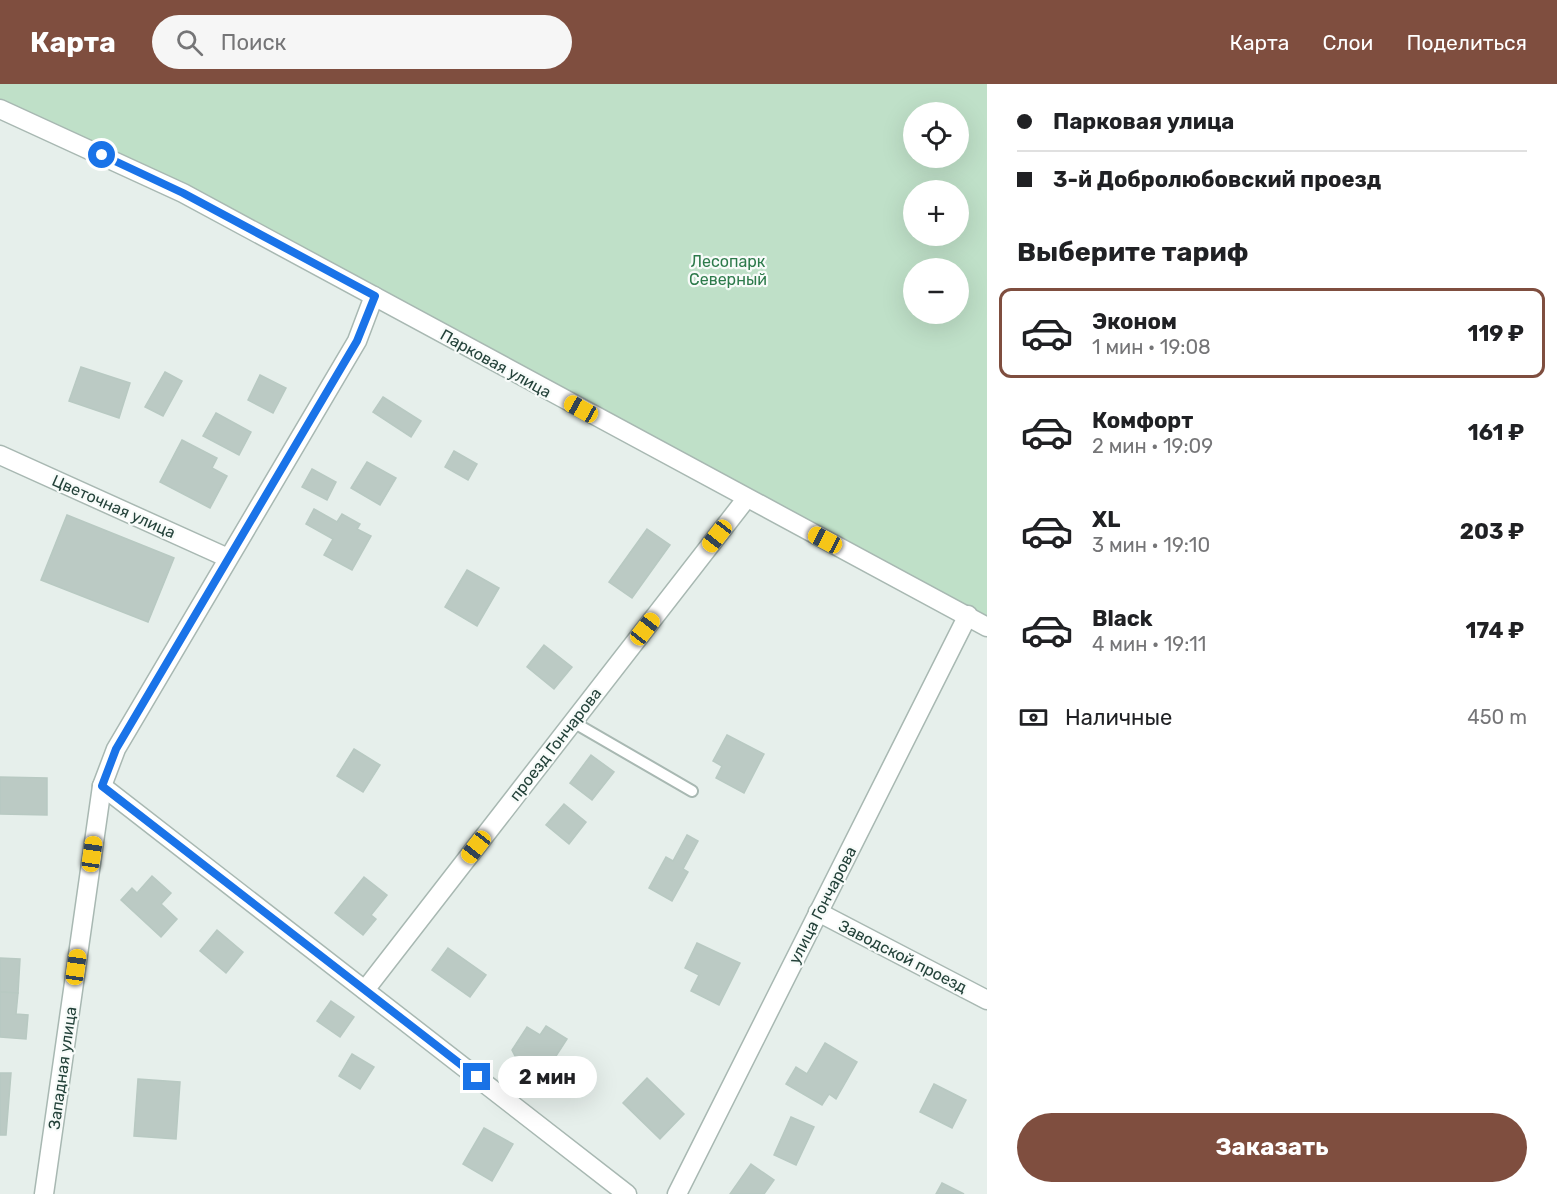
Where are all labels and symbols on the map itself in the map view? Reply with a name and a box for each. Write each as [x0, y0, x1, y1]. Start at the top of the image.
route start [88, 141, 115, 168]
park label: Лесопарк Северный [689, 252, 767, 289]
street label: Парковая улица [437, 325, 554, 402]
car [561, 392, 601, 426]
street label: Цветочная улица [49, 471, 178, 542]
car [699, 516, 735, 556]
car [805, 524, 845, 556]
car [627, 609, 663, 649]
street label: проезд Гончарова [505, 684, 605, 805]
car [458, 827, 494, 867]
car [81, 835, 103, 873]
street label: улица Гончарова [785, 843, 860, 967]
street label: Заводской проезд [835, 916, 970, 997]
car [65, 948, 87, 986]
street label: Западная улица [44, 1005, 81, 1131]
callout: 2 мин [498, 1056, 597, 1098]
route end [463, 1063, 490, 1090]

